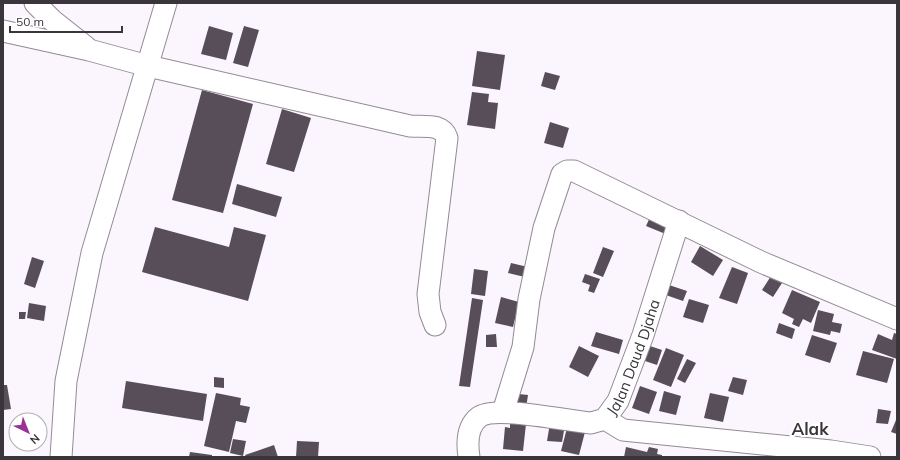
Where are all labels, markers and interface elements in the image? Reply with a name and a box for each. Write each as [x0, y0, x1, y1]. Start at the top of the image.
scale bar [10, 8, 122, 34]
text: 50 m [16, 14, 44, 29]
street label: Jalan Daud Djaha [602, 297, 663, 419]
north arrow [8, 412, 48, 452]
district label: Alak [791, 418, 829, 439]
text: N [27, 431, 43, 447]

